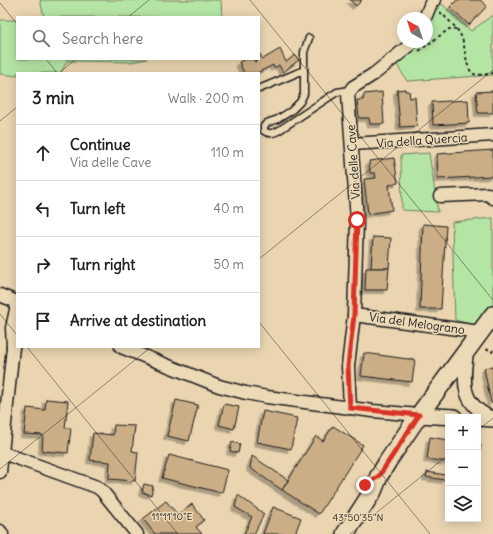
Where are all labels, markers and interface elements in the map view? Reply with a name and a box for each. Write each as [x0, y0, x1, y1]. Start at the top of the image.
north arrow [397, 12, 433, 48]
search box [16, 16, 260, 60]
icon: search [30, 27, 52, 49]
text: Search here [62, 29, 143, 48]
text: 3 min [32, 87, 74, 109]
text: Walk · 200 m [168, 90, 244, 107]
street label: Via delle Cave [343, 124, 363, 200]
street label: Via della Quercia [376, 129, 468, 151]
text: Continue [70, 135, 131, 154]
icon: ahead [32, 142, 54, 164]
text: 110 m [211, 144, 244, 161]
text: Via delle Cave [70, 154, 151, 171]
icon: left [32, 198, 54, 220]
text: Turn left [70, 199, 125, 218]
text: 40 m [213, 200, 244, 217]
route start [348, 211, 366, 229]
icon: right [32, 254, 54, 276]
text: Turn right [70, 255, 135, 274]
text: 50 m [213, 256, 244, 273]
street label: Via del Melograno [368, 309, 466, 337]
icon: arrive [32, 310, 54, 332]
text: Arrive at destination [70, 311, 206, 330]
map controls [445, 414, 481, 522]
button: + [445, 414, 481, 450]
button: − [445, 450, 481, 486]
route end [356, 476, 374, 494]
button: layers [445, 486, 481, 522]
text: 11°11'10"E [152, 510, 193, 523]
text: 43°50'35"N [333, 511, 383, 524]

